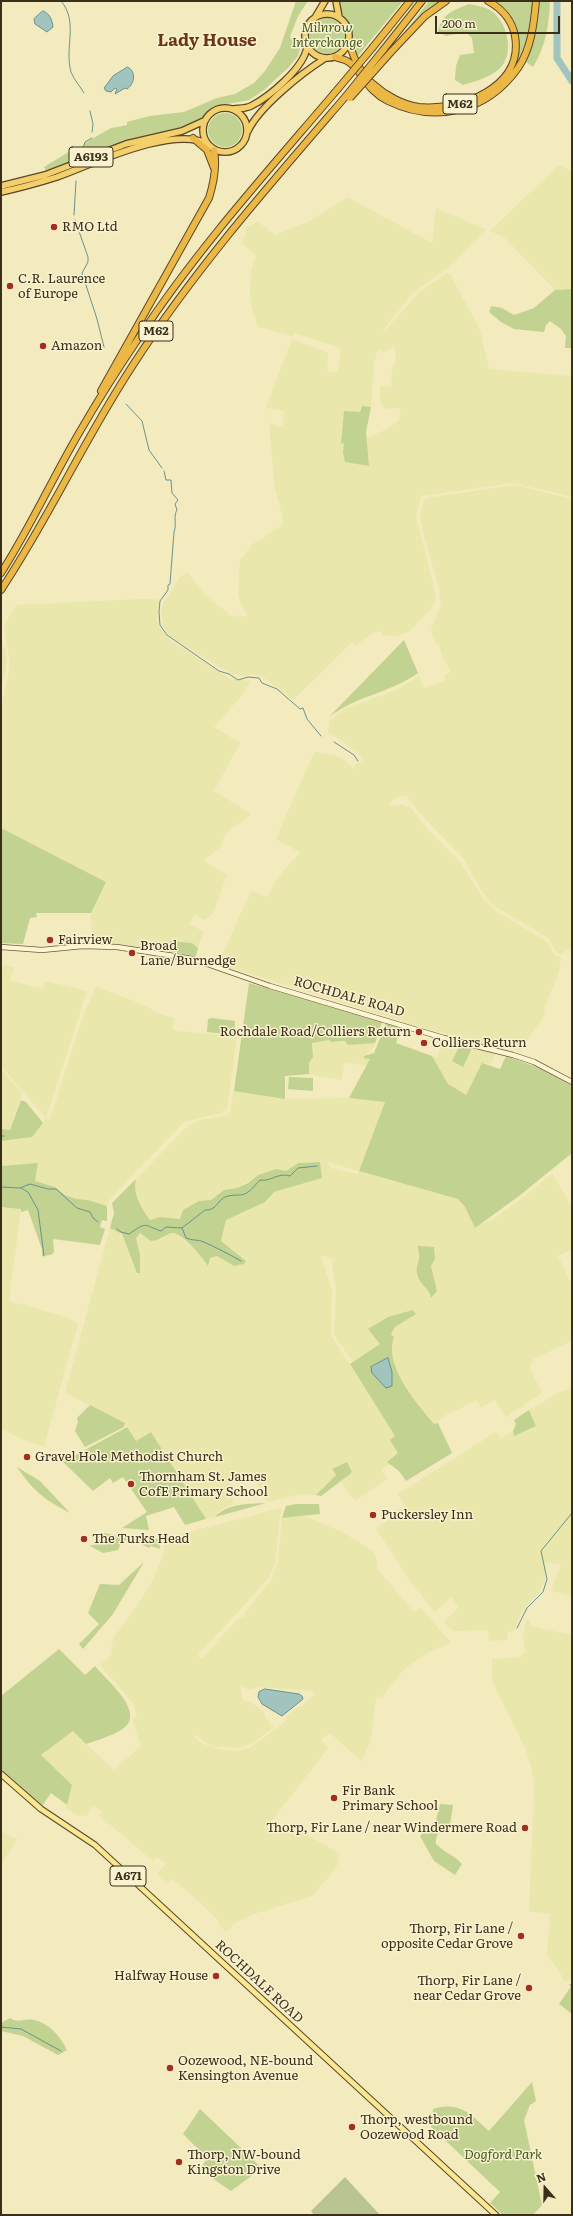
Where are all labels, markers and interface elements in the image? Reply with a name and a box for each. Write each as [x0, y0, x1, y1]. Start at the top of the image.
scale bar [437, 8, 562, 34]
text: 200 m [442, 14, 476, 32]
park label: Milnrow Interchange [292, 20, 362, 51]
district label: Lady House [157, 31, 257, 51]
road number: M62 [443, 94, 477, 114]
road number: A6193 [69, 147, 113, 167]
place label: RMO Ltd [62, 219, 118, 235]
marker: RMO Ltd [49, 222, 59, 232]
place label: C.R. Laurence of Europe [18, 271, 105, 302]
marker: C.R. Laurence of Europe [5, 281, 15, 291]
road number: M62 [139, 321, 173, 341]
place label: Amazon [51, 338, 102, 354]
marker: Amazon [38, 341, 48, 351]
place label: Fairview [58, 932, 113, 948]
marker: Fairview [45, 935, 55, 945]
place label: Broad Lane/Burnedge [140, 938, 236, 969]
marker: Broad Lane/Burnedge [127, 948, 137, 958]
street label: ROCHDALE ROAD [292, 974, 406, 1020]
place label: Rochdale Road/Colliers Return [220, 1024, 411, 1040]
marker: Rochdale Road/Colliers Return [414, 1027, 424, 1037]
place label: Colliers Return [432, 1035, 526, 1051]
marker: Colliers Return [419, 1038, 429, 1048]
place label: Gravel Hole Methodist Church [35, 1449, 223, 1465]
marker: Gravel Hole Methodist Church [22, 1452, 32, 1462]
place label: Thornham St. James CofE Primary School [139, 1469, 268, 1500]
marker: Thornham St. James CofE Primary School [126, 1479, 136, 1489]
place label: Puckersley Inn [381, 1507, 473, 1523]
marker: Puckersley Inn [368, 1510, 378, 1520]
place label: The Turks Head [92, 1531, 190, 1547]
marker: The Turks Head [79, 1534, 89, 1544]
place label: Fir Bank Primary School [342, 1783, 438, 1814]
marker: Fir Bank Primary School [329, 1793, 339, 1803]
place label: Thorp, Fir Lane / near Windermere Road [266, 1820, 517, 1836]
marker: Thorp, Fir Lane / near Windermere Road [520, 1823, 530, 1833]
road number: A671 [110, 1866, 146, 1886]
place label: Thorp, Fir Lane / opposite Cedar Grove [381, 1921, 513, 1952]
marker: Thorp, Fir Lane / opposite Cedar Grove [516, 1931, 526, 1941]
street label: ROCHDALE ROAD [212, 1937, 306, 2027]
place label: Halfway House [114, 1968, 208, 1984]
marker: Halfway House [211, 1971, 221, 1981]
place label: Thorp, Fir Lane / near Cedar Grove [413, 1973, 521, 2004]
marker: Thorp, Fir Lane / near Cedar Grove [524, 1983, 534, 1993]
place label: Oozewood, NE-bound Kensington Avenue [178, 2053, 313, 2084]
marker: Oozewood, NE-bound Kensington Avenue [165, 2063, 175, 2073]
place label: Thorp, westbound Oozewood Road [360, 2112, 473, 2143]
marker: Thorp, westbound Oozewood Road [347, 2122, 357, 2132]
place label: Thorp, NW-bound Kingston Drive [187, 2147, 301, 2178]
park label: Dogford Park [464, 2147, 542, 2163]
marker: Thorp, NW-bound Kingston Drive [174, 2157, 184, 2167]
north arrow [525, 2168, 565, 2208]
text: N [534, 2168, 548, 2186]

